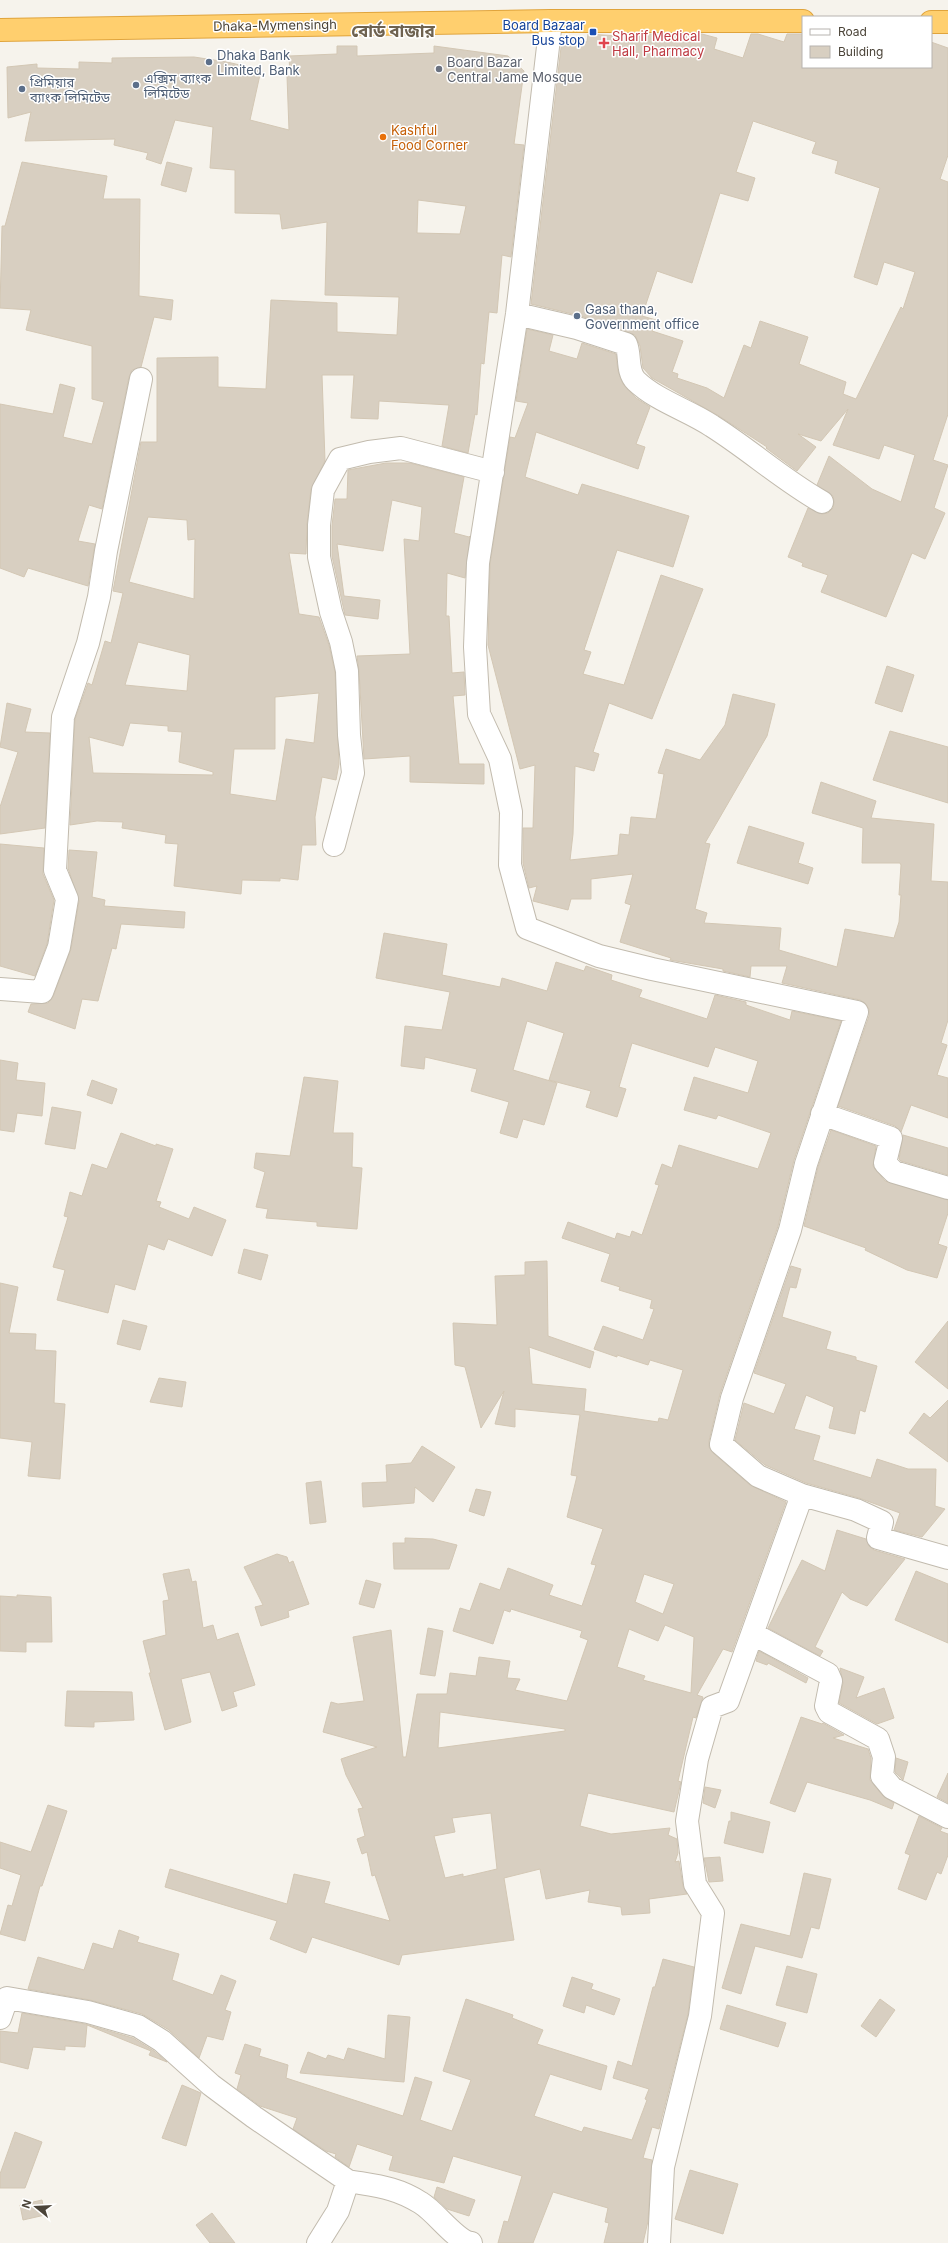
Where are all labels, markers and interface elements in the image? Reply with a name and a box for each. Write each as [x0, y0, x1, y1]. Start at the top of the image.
street label: Dhaka-Mymensingh [213, 16, 337, 34]
legend [802, 16, 932, 68]
place label: Board Bazaar Bus stop [502, 17, 585, 48]
district label: বোর্ড বাজার [351, 21, 436, 41]
text: Road [838, 24, 867, 39]
marker: Board Bazaar Bus stop [588, 27, 598, 37]
place label: Sharif Medical Hall, Pharmacy [612, 28, 704, 59]
marker: Sharif Medical Hall, Pharmacy [599, 38, 609, 48]
text: Building [838, 44, 883, 59]
place label: Dhaka Bank Limited, Bank [217, 47, 300, 78]
place label: Board Bazar Central Jame Mosque [447, 54, 582, 85]
marker: Dhaka Bank Limited, Bank [204, 57, 214, 67]
marker: Board Bazar Central Jame Mosque [434, 64, 444, 74]
place label: এক্সিম ব্যাংক লিমিটেড [143, 70, 212, 101]
place label: প্রিমিয়ার ব্যাংক লিমিটেড [29, 74, 111, 105]
marker: এক্সিম ব্যাংক লিমিটেড [131, 80, 141, 90]
marker: প্রিমিয়ার ব্যাংক লিমিটেড [17, 84, 27, 94]
place label: Kashful Food Corner [391, 122, 468, 153]
marker: Kashful Food Corner [378, 132, 388, 142]
place label: Gasa thana, Government office [585, 301, 699, 332]
marker: Gasa thana, Government office [572, 311, 582, 321]
north arrow [16, 2187, 56, 2227]
text: N [19, 2198, 34, 2210]

